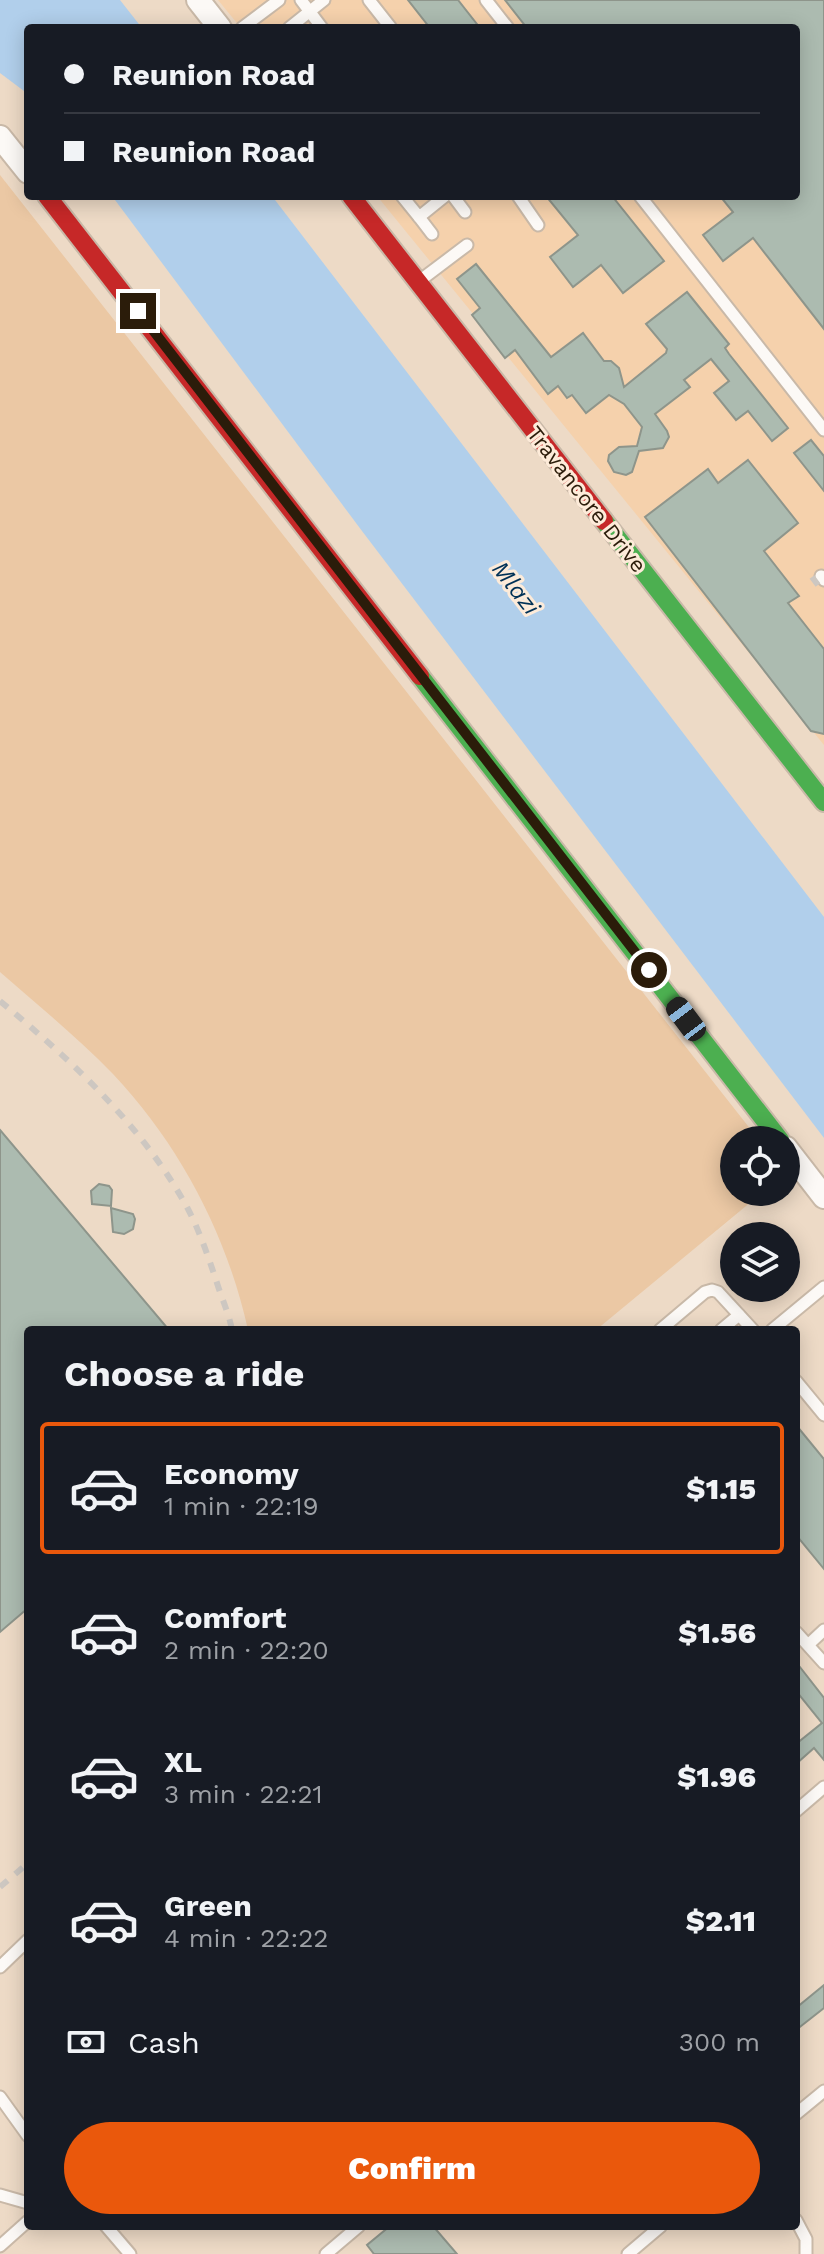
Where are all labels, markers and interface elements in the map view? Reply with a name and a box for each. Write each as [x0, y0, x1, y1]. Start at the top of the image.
text: Reunion Road [112, 57, 315, 92]
text: Reunion Road [112, 134, 315, 169]
route end [120, 293, 156, 329]
street label: Travancore Drive [522, 421, 651, 577]
water label: Mlazi [486, 556, 546, 621]
route start [631, 952, 667, 988]
car [662, 993, 710, 1045]
map controls [720, 1126, 800, 1302]
button: locate [720, 1126, 800, 1206]
button: layers [720, 1222, 800, 1302]
text: Choose a ride [64, 1353, 304, 1395]
icon: car [68, 1452, 140, 1524]
text: Economy [164, 1456, 299, 1491]
text: $1.15 [686, 1471, 756, 1506]
text: 1 min · 22:19 [164, 1491, 319, 1521]
icon: car [68, 1596, 140, 1668]
text: Comfort [164, 1600, 286, 1635]
text: $1.56 [678, 1615, 756, 1650]
text: 2 min · 22:20 [164, 1635, 329, 1665]
icon: car [68, 1740, 140, 1812]
text: XL [164, 1744, 202, 1779]
text: $1.96 [677, 1759, 756, 1794]
text: 3 min · 22:21 [164, 1779, 323, 1809]
icon: car [68, 1884, 140, 1956]
text: Green [164, 1888, 252, 1923]
text: $2.11 [686, 1903, 756, 1938]
text: 4 min · 22:22 [164, 1923, 328, 1953]
icon: cash [64, 2020, 108, 2064]
text: Cash [128, 2025, 200, 2060]
text: 300 m [679, 2027, 760, 2057]
button: Confirm [64, 2122, 760, 2214]

